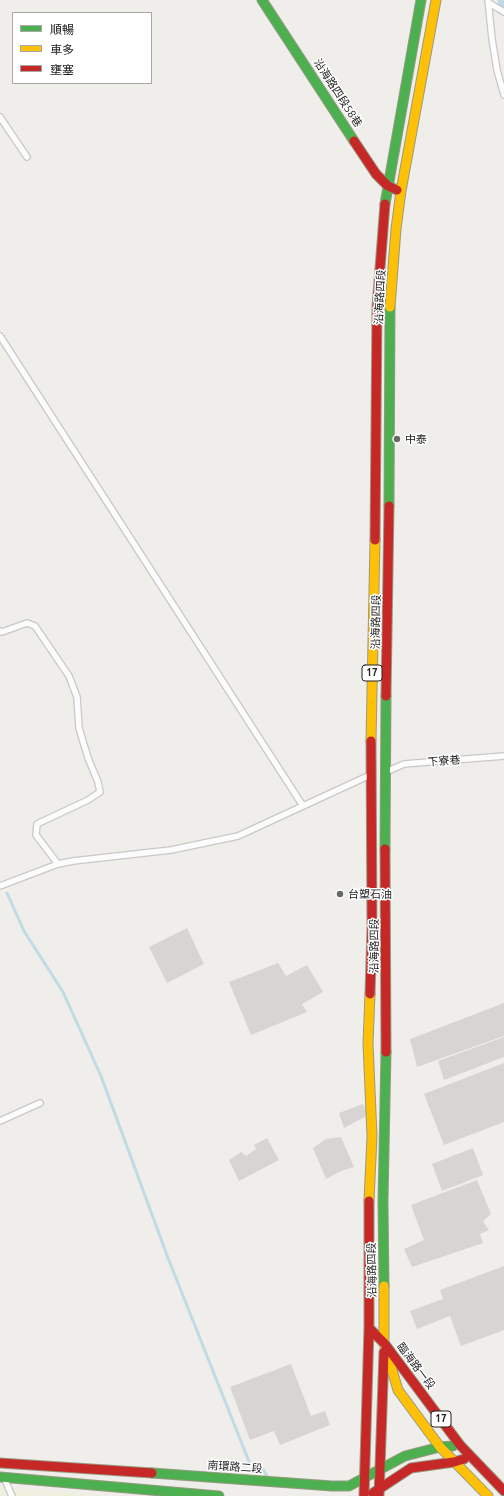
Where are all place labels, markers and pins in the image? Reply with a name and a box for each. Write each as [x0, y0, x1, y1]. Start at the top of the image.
place label: 中泰 [405, 432, 427, 446]
marker: 中泰 [392, 434, 402, 444]
place label: 台塑石油 [348, 887, 392, 901]
marker: 台塑石油 [335, 889, 345, 899]

